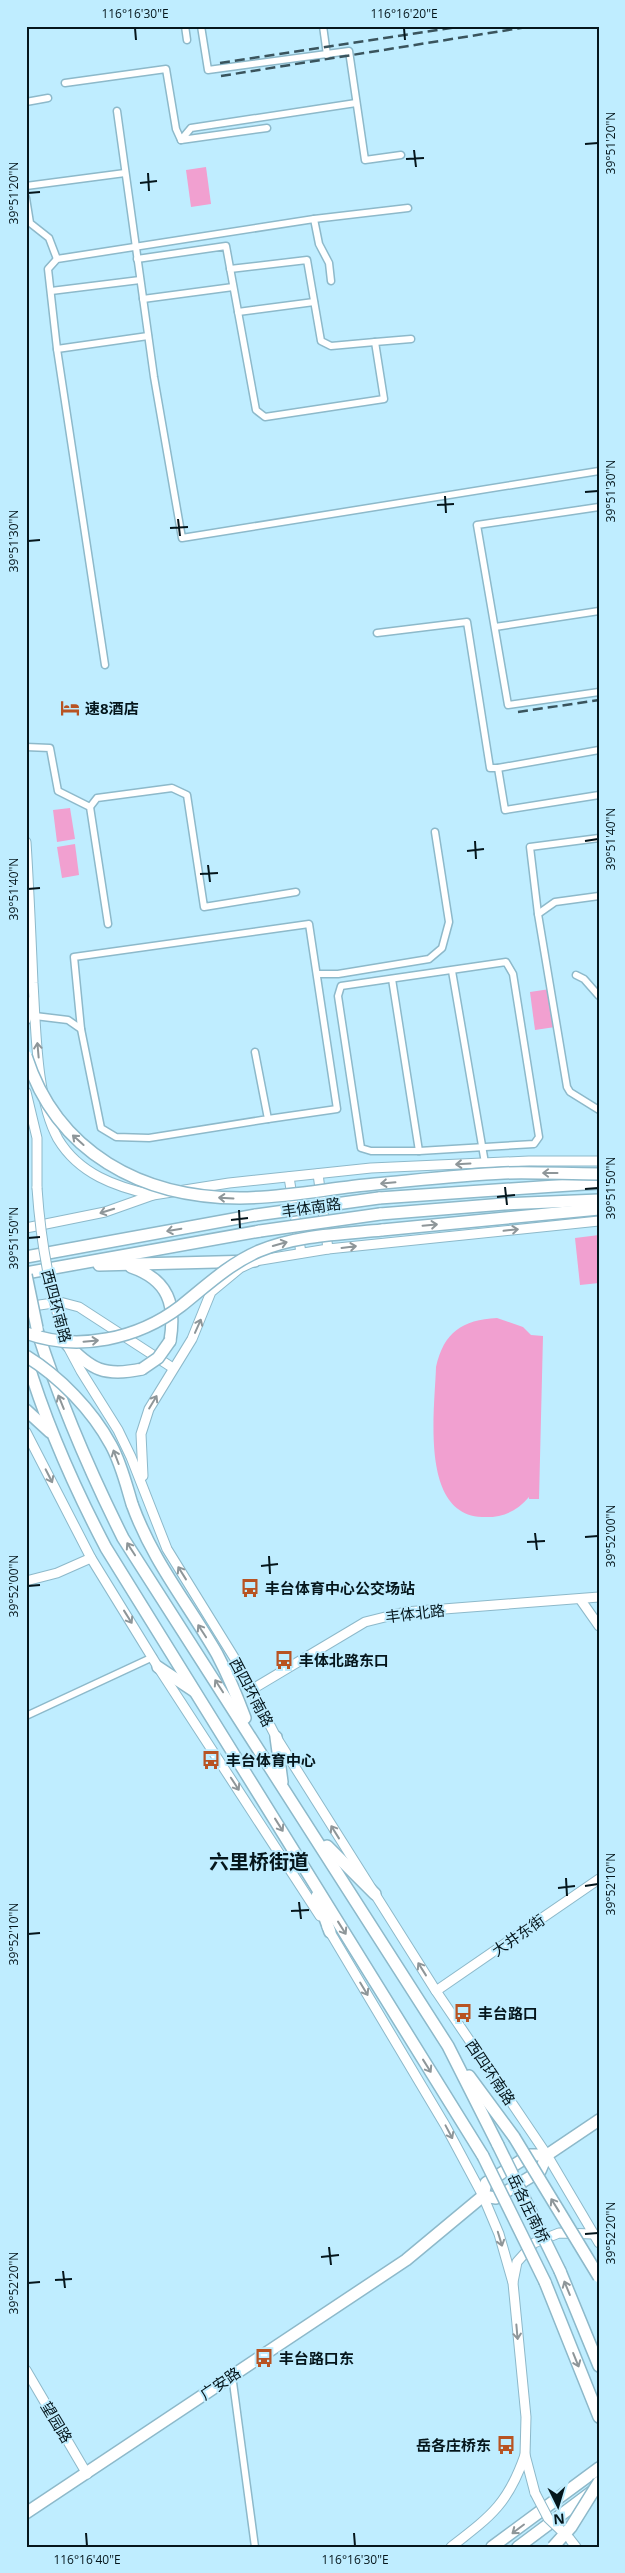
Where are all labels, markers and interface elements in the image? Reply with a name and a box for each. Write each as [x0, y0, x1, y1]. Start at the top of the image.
text: 116°16'30"E [101, 5, 169, 22]
text: 116°16'20"E [370, 5, 438, 22]
text: 39°51'20"N [602, 112, 619, 174]
text: 39°51'20"N [5, 162, 22, 224]
text: 39°51'30"N [602, 460, 619, 522]
text: 39°51'30"N [5, 510, 22, 572]
hotel icon: 速8酒店 [59, 697, 81, 719]
place label: 速8酒店 [85, 698, 139, 718]
text: 39°51'40"N [602, 808, 619, 870]
text: 39°51'40"N [5, 858, 22, 920]
one-way arrow [33, 1042, 42, 1058]
one-way arrow [71, 1135, 84, 1146]
text: 39°51'50"N [602, 1157, 619, 1219]
one-way arrow [455, 1160, 471, 1169]
one-way arrow [542, 1169, 558, 1178]
one-way arrow [380, 1178, 396, 1188]
one-way arrow [218, 1193, 234, 1202]
street label: 丰体南路 [280, 1193, 342, 1221]
one-way arrow [99, 1206, 115, 1216]
text: 39°51'50"N [5, 1207, 22, 1269]
one-way arrow [422, 1221, 438, 1230]
one-way arrow [502, 1225, 518, 1235]
one-way arrow [166, 1226, 182, 1235]
one-way arrow [271, 1239, 287, 1248]
one-way arrow [341, 1242, 357, 1252]
street label: 西四环南路 [38, 1267, 76, 1345]
one-way arrow [194, 1319, 204, 1334]
one-way arrow [83, 1336, 99, 1345]
one-way arrow [56, 1395, 66, 1410]
one-way arrow [148, 1396, 158, 1410]
one-way arrow [111, 1450, 120, 1466]
one-way arrow [44, 1468, 54, 1483]
text: 39°52'00"N [602, 1505, 619, 1567]
one-way arrow [125, 1542, 136, 1556]
text: 39°52'00"N [5, 1555, 22, 1617]
one-way arrow [177, 1566, 187, 1580]
bus stop icon: 丰台体育中心公交场站 [239, 1577, 261, 1599]
place label: 丰台体育中心公交场站 [265, 1578, 415, 1598]
street label: 丰体北路 [384, 1599, 446, 1627]
one-way arrow [123, 1610, 133, 1624]
one-way arrow [197, 1624, 207, 1638]
bus stop icon: 丰体北路东口 [273, 1649, 295, 1671]
place label: 丰体北路东口 [299, 1650, 389, 1670]
street label: 西四环南路 [226, 1654, 278, 1730]
one-way arrow [213, 1679, 223, 1693]
bus stop icon: 丰台体育中心 [200, 1749, 222, 1771]
place label: 丰台体育中心 [226, 1750, 316, 1770]
one-way arrow [230, 1776, 240, 1790]
one-way arrow [274, 1817, 284, 1831]
one-way arrow [330, 1825, 340, 1839]
district label: 六里桥街道 [209, 1848, 309, 1875]
text: 39°52'10"N [602, 1853, 619, 1915]
text: 39°52'10"N [5, 1903, 22, 1965]
street label: 大井东街 [488, 1910, 548, 1960]
one-way arrow [337, 1920, 347, 1934]
one-way arrow [417, 1962, 427, 1976]
one-way arrow [359, 1982, 369, 1996]
bus stop icon: 丰台路口 [452, 2002, 474, 2024]
place label: 丰台路口 [478, 2003, 538, 2023]
street label: 西四环南路 [462, 2035, 520, 2109]
one-way arrow [423, 2058, 433, 2072]
one-way arrow [444, 2125, 454, 2140]
street label: 岳各庄南桥 [504, 2170, 554, 2246]
one-way arrow [550, 2198, 561, 2212]
text: 39°52'20"N [602, 2202, 619, 2264]
one-way arrow [496, 2230, 506, 2246]
text: 39°52'20"N [5, 2252, 22, 2314]
one-way arrow [562, 2281, 572, 2296]
one-way arrow [513, 2324, 522, 2340]
bus stop icon: 丰台路口东 [253, 2347, 275, 2369]
place label: 丰台路口东 [279, 2348, 354, 2368]
one-way arrow [572, 2352, 581, 2367]
street label: 广安路 [196, 2362, 244, 2404]
street label: 望园路 [37, 2398, 77, 2446]
bus stop icon: 岳各庄桥东 [495, 2434, 517, 2456]
place label: 岳各庄桥东 [416, 2435, 491, 2455]
north arrow [532, 2480, 582, 2530]
text: N [553, 2509, 566, 2529]
one-way arrow [512, 2523, 525, 2534]
text: 116°16'40"E [53, 2551, 121, 2568]
text: 116°16'30"E [321, 2551, 389, 2568]

